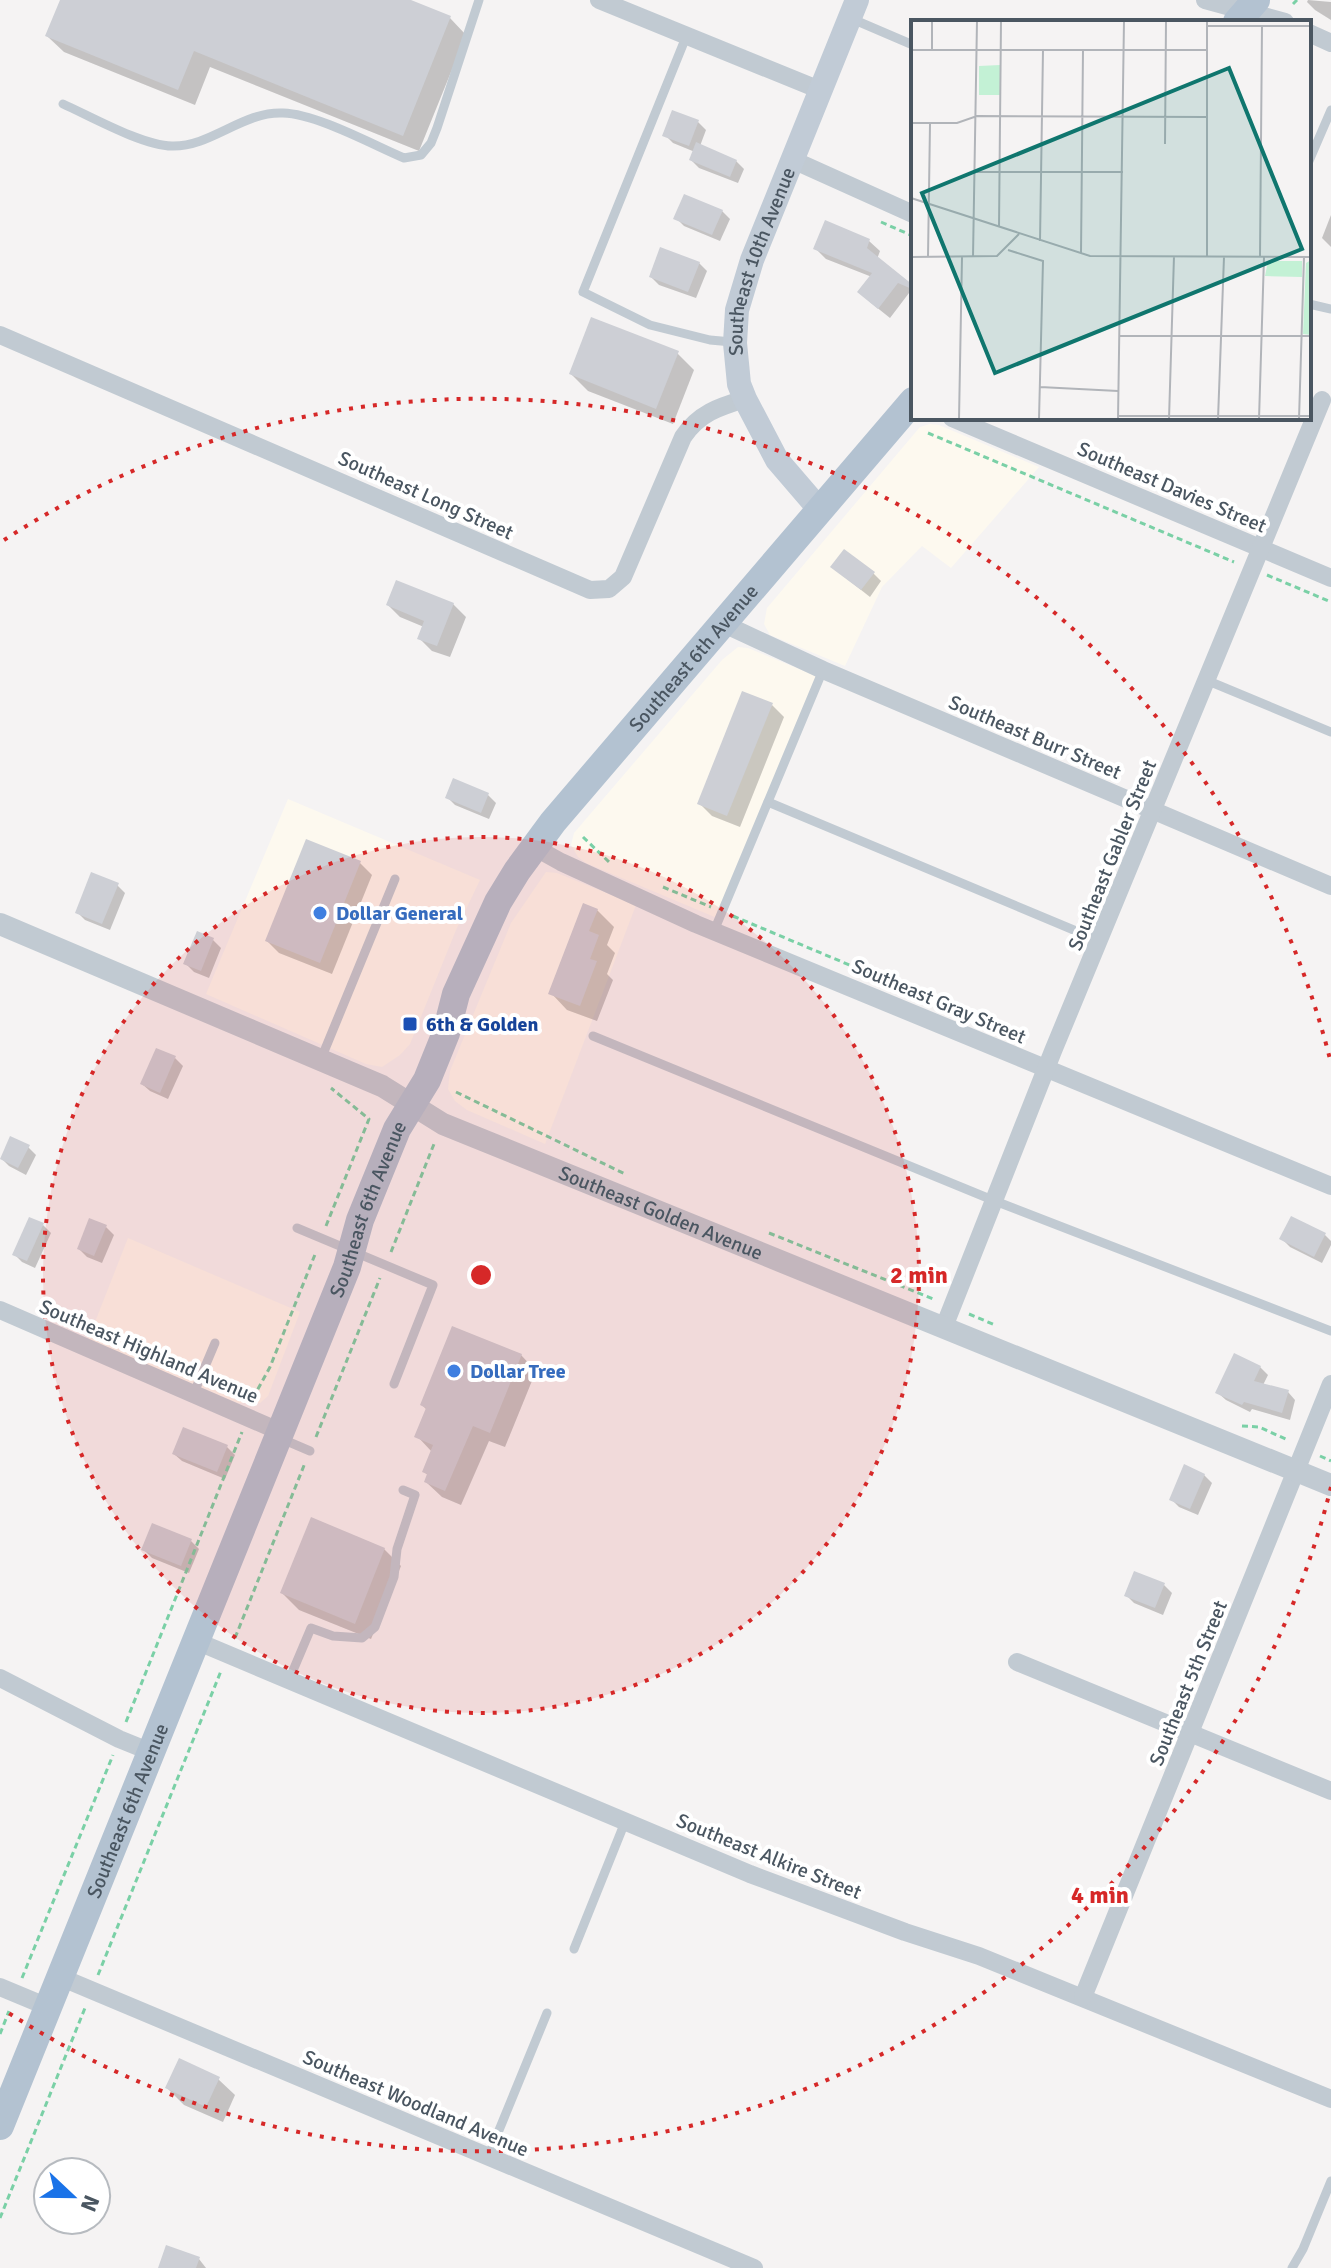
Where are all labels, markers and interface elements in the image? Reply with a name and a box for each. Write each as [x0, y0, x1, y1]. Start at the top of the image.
inset map [911, 20, 1311, 420]
street label: Southeast 10th Avenue [723, 164, 801, 357]
street label: Southeast Davies Street [1074, 436, 1270, 539]
street label: Southeast Long Street [334, 446, 517, 545]
street label: Southeast 6th Avenue [624, 579, 764, 737]
street label: Southeast Burr Street [945, 690, 1125, 785]
street label: Southeast Gabler Street [1063, 756, 1162, 954]
place label: Dollar General [336, 901, 463, 926]
marker: Dollar General [311, 904, 329, 922]
street label: Southeast Gray Street [848, 954, 1030, 1049]
place label: 6th & Golden [426, 1012, 538, 1037]
marker: 6th & Golden [401, 1015, 419, 1033]
street label: Southeast 6th Avenue [324, 1116, 412, 1301]
street label: Southeast Golden Avenue [555, 1160, 767, 1266]
text: 2 min [890, 1260, 948, 1290]
centre of rings [467, 1261, 495, 1289]
street label: Southeast Highland Avenue [36, 1294, 262, 1409]
place label: Dollar Tree [470, 1359, 566, 1384]
marker: Dollar Tree [445, 1362, 463, 1380]
street label: Southeast 5th Street [1144, 1597, 1233, 1769]
street label: Southeast 6th Avenue [81, 1720, 174, 1902]
street label: Southeast Alkire Street [673, 1808, 865, 1905]
text: 4 min [1071, 1880, 1129, 1910]
street label: Southeast Woodland Avenue [299, 2045, 532, 2162]
north arrow [32, 2156, 112, 2236]
text: N [75, 2191, 105, 2215]

